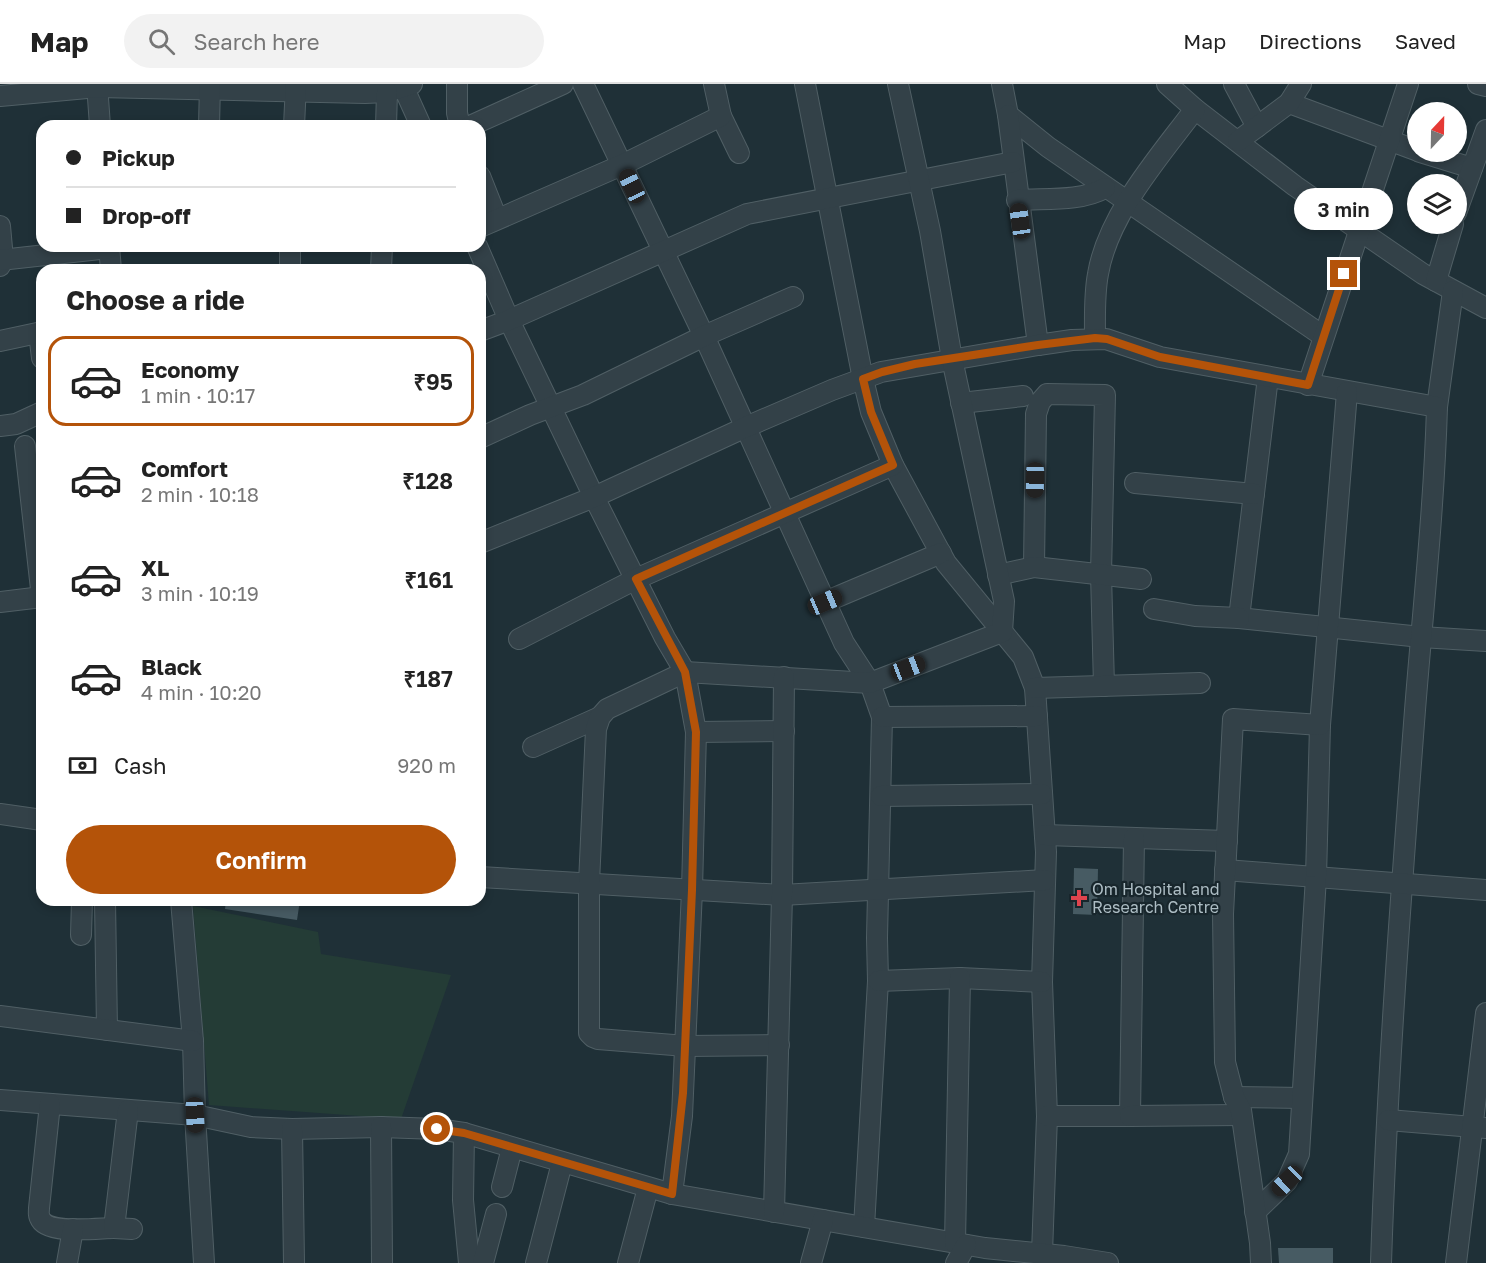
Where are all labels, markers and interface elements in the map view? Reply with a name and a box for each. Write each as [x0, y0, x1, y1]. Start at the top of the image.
search box [124, 14, 544, 68]
text: Map [30, 25, 88, 58]
icon: search [145, 25, 178, 58]
text: Search here [193, 28, 319, 55]
text: Map [1183, 28, 1226, 54]
text: Directions [1259, 28, 1362, 54]
text: Saved [1395, 28, 1456, 54]
north arrow [1407, 102, 1467, 162]
map controls [1407, 102, 1467, 234]
text: Pickup [102, 144, 175, 171]
car [616, 166, 648, 206]
button: layers [1407, 174, 1467, 234]
callout: 3 min [1294, 187, 1394, 229]
text: 3 min [1317, 197, 1370, 221]
text: Drop-off [102, 202, 191, 229]
car [1009, 202, 1031, 240]
route end [1330, 260, 1357, 287]
text: Choose a ride [66, 284, 245, 316]
icon: car [69, 354, 123, 408]
text: Economy [141, 356, 239, 383]
text: ₹95 [414, 368, 453, 395]
text: 1 min · 10:17 [141, 383, 255, 407]
icon: car [69, 453, 123, 507]
text: Comfort [141, 455, 228, 482]
car [1026, 462, 1044, 498]
text: ₹128 [402, 467, 453, 494]
text: 2 min · 10:18 [141, 482, 259, 506]
icon: car [69, 552, 123, 606]
text: XL [141, 554, 169, 581]
text: ₹161 [405, 566, 453, 593]
text: 3 min · 10:19 [141, 581, 259, 605]
car [805, 587, 845, 617]
icon: car [69, 651, 123, 705]
text: Black [141, 653, 202, 680]
car [888, 653, 928, 683]
text: ₹187 [404, 665, 453, 692]
text: 4 min · 10:20 [141, 680, 262, 704]
icon: cash [66, 749, 99, 782]
text: Cash [114, 752, 167, 779]
text: 920 m [397, 753, 456, 777]
button: Confirm [66, 825, 456, 894]
place label: Om Hospital and Research Centre [1092, 879, 1220, 917]
marker: Om Hospital and Research Centre [1070, 889, 1088, 907]
car [185, 1097, 205, 1133]
route start [423, 1115, 450, 1142]
car [1268, 1162, 1306, 1200]

